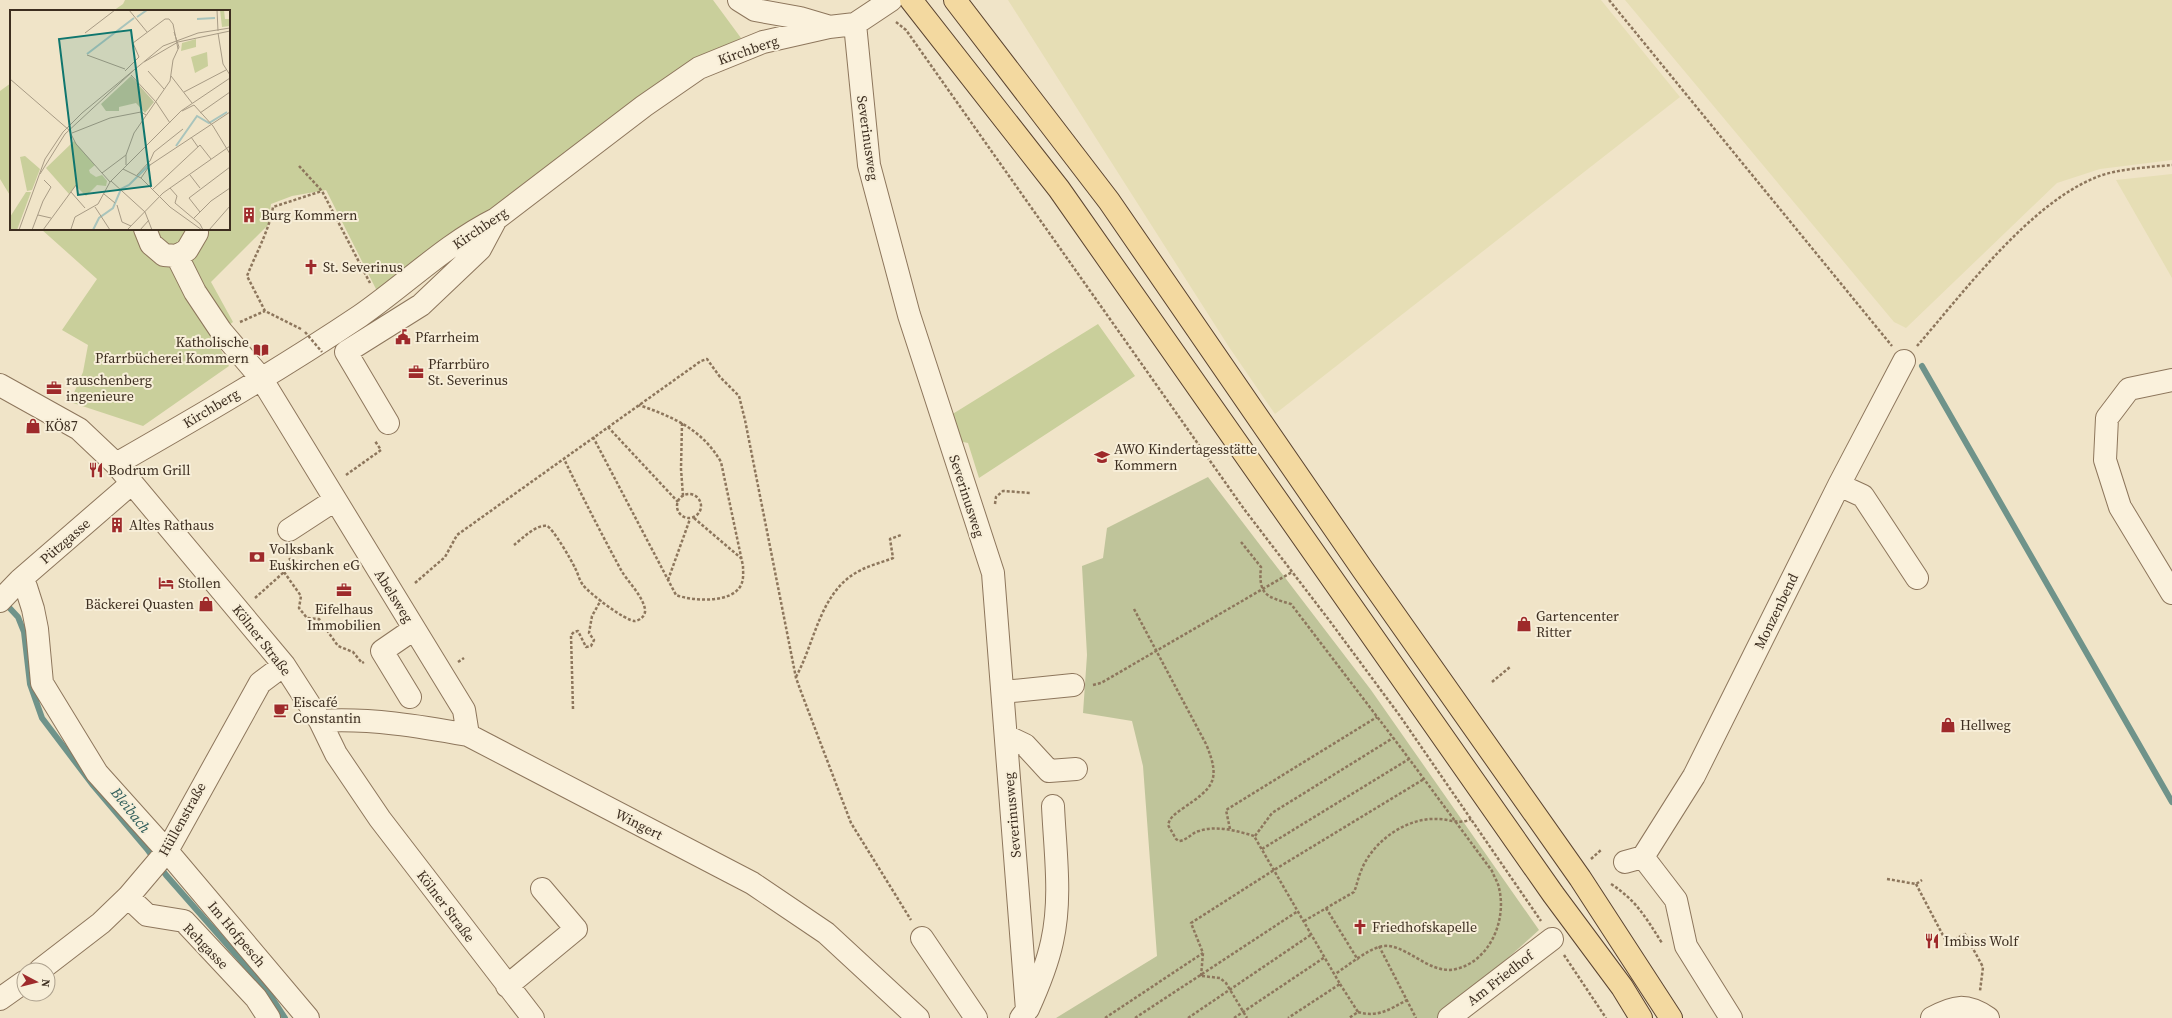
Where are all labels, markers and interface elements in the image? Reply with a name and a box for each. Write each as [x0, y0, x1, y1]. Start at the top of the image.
inset map [10, 10, 230, 230]
street label: Kirchberg [715, 30, 781, 70]
street label: Severinusweg [852, 94, 884, 182]
street label: Kirchberg [448, 202, 512, 254]
place label: Burg Kommern [261, 205, 358, 225]
building icon: Burg Kommern [240, 206, 258, 224]
place label: St. Severinus [323, 257, 403, 277]
church icon: St. Severinus [302, 258, 320, 276]
place label: Pfarrheim [415, 327, 480, 347]
public building icon: Pfarrheim [394, 328, 412, 346]
place label: Katholische Pfarrbücherei Kommern [95, 332, 250, 368]
library icon: Katholische Pfarrbücherei Kommern [252, 341, 270, 359]
place label: Pfarrbüro St. Severinus [428, 354, 508, 390]
office icon: Pfarrbüro St. Severinus [407, 363, 425, 381]
place label: rauschenberg ingenieure [66, 370, 152, 406]
office icon: rauschenberg ingenieure [45, 379, 63, 397]
street label: Kirchberg [179, 383, 243, 433]
place label: KÖ87 [45, 416, 78, 436]
shop icon: KÖ87 [24, 417, 42, 435]
place label: AWO Kindertagesstätte Kommern [1114, 439, 1257, 475]
school or university icon: AWO Kindertagesstätte Kommern [1093, 448, 1111, 466]
street label: Severinusweg [944, 452, 990, 540]
place label: Bodrum Grill [108, 460, 190, 480]
restaurant icon: Bodrum Grill [87, 461, 105, 479]
street label: Pützgasse [36, 514, 94, 568]
place label: Altes Rathaus [129, 515, 214, 535]
building icon: Altes Rathaus [108, 516, 126, 534]
place label: Volksbank Euskirchen eG [269, 539, 360, 575]
bank icon: Volksbank Euskirchen eG [248, 548, 266, 566]
street label: Abelsweg [370, 565, 418, 627]
street label: Monzenbend [1749, 570, 1803, 652]
place label: Stollen [178, 573, 222, 593]
hotel icon: Stollen [157, 574, 175, 592]
office icon: Eifelhaus Immobilien [335, 581, 353, 599]
place label: Bäckerei Quasten [85, 594, 195, 614]
shop icon: Bäckerei Quasten [197, 595, 215, 613]
place label: Eifelhaus Immobilien [307, 599, 382, 635]
street label: Kölner Straße [228, 600, 296, 680]
place label: Gartencenter Ritter [1536, 606, 1619, 642]
shop icon: Gartencenter Ritter [1515, 615, 1533, 633]
place label: Eiscafé Constantin [293, 692, 362, 728]
cafe icon: Eiscafé Constantin [272, 701, 290, 719]
place label: Hellweg [1960, 715, 2011, 735]
shop icon: Hellweg [1939, 716, 1957, 734]
street label: Severinusweg [998, 771, 1026, 859]
street label: Hüllenstraße [153, 778, 211, 860]
water label: Bleibach [106, 782, 156, 837]
street label: Wingert [612, 804, 667, 845]
street label: Kölner Straße [412, 866, 480, 946]
street label: Im Hofpesch [203, 897, 271, 971]
place label: Friedhofskapelle [1372, 917, 1477, 937]
street label: Rehgasse [179, 918, 233, 974]
church icon: Friedhofskapelle [1351, 918, 1369, 936]
place label: Imbiss Wolf [1944, 931, 2019, 951]
restaurant icon: Imbiss Wolf [1923, 932, 1941, 950]
street label: Am Friedhof [1463, 945, 1538, 1010]
north arrow [16, 962, 56, 1002]
text: N [37, 978, 53, 988]

